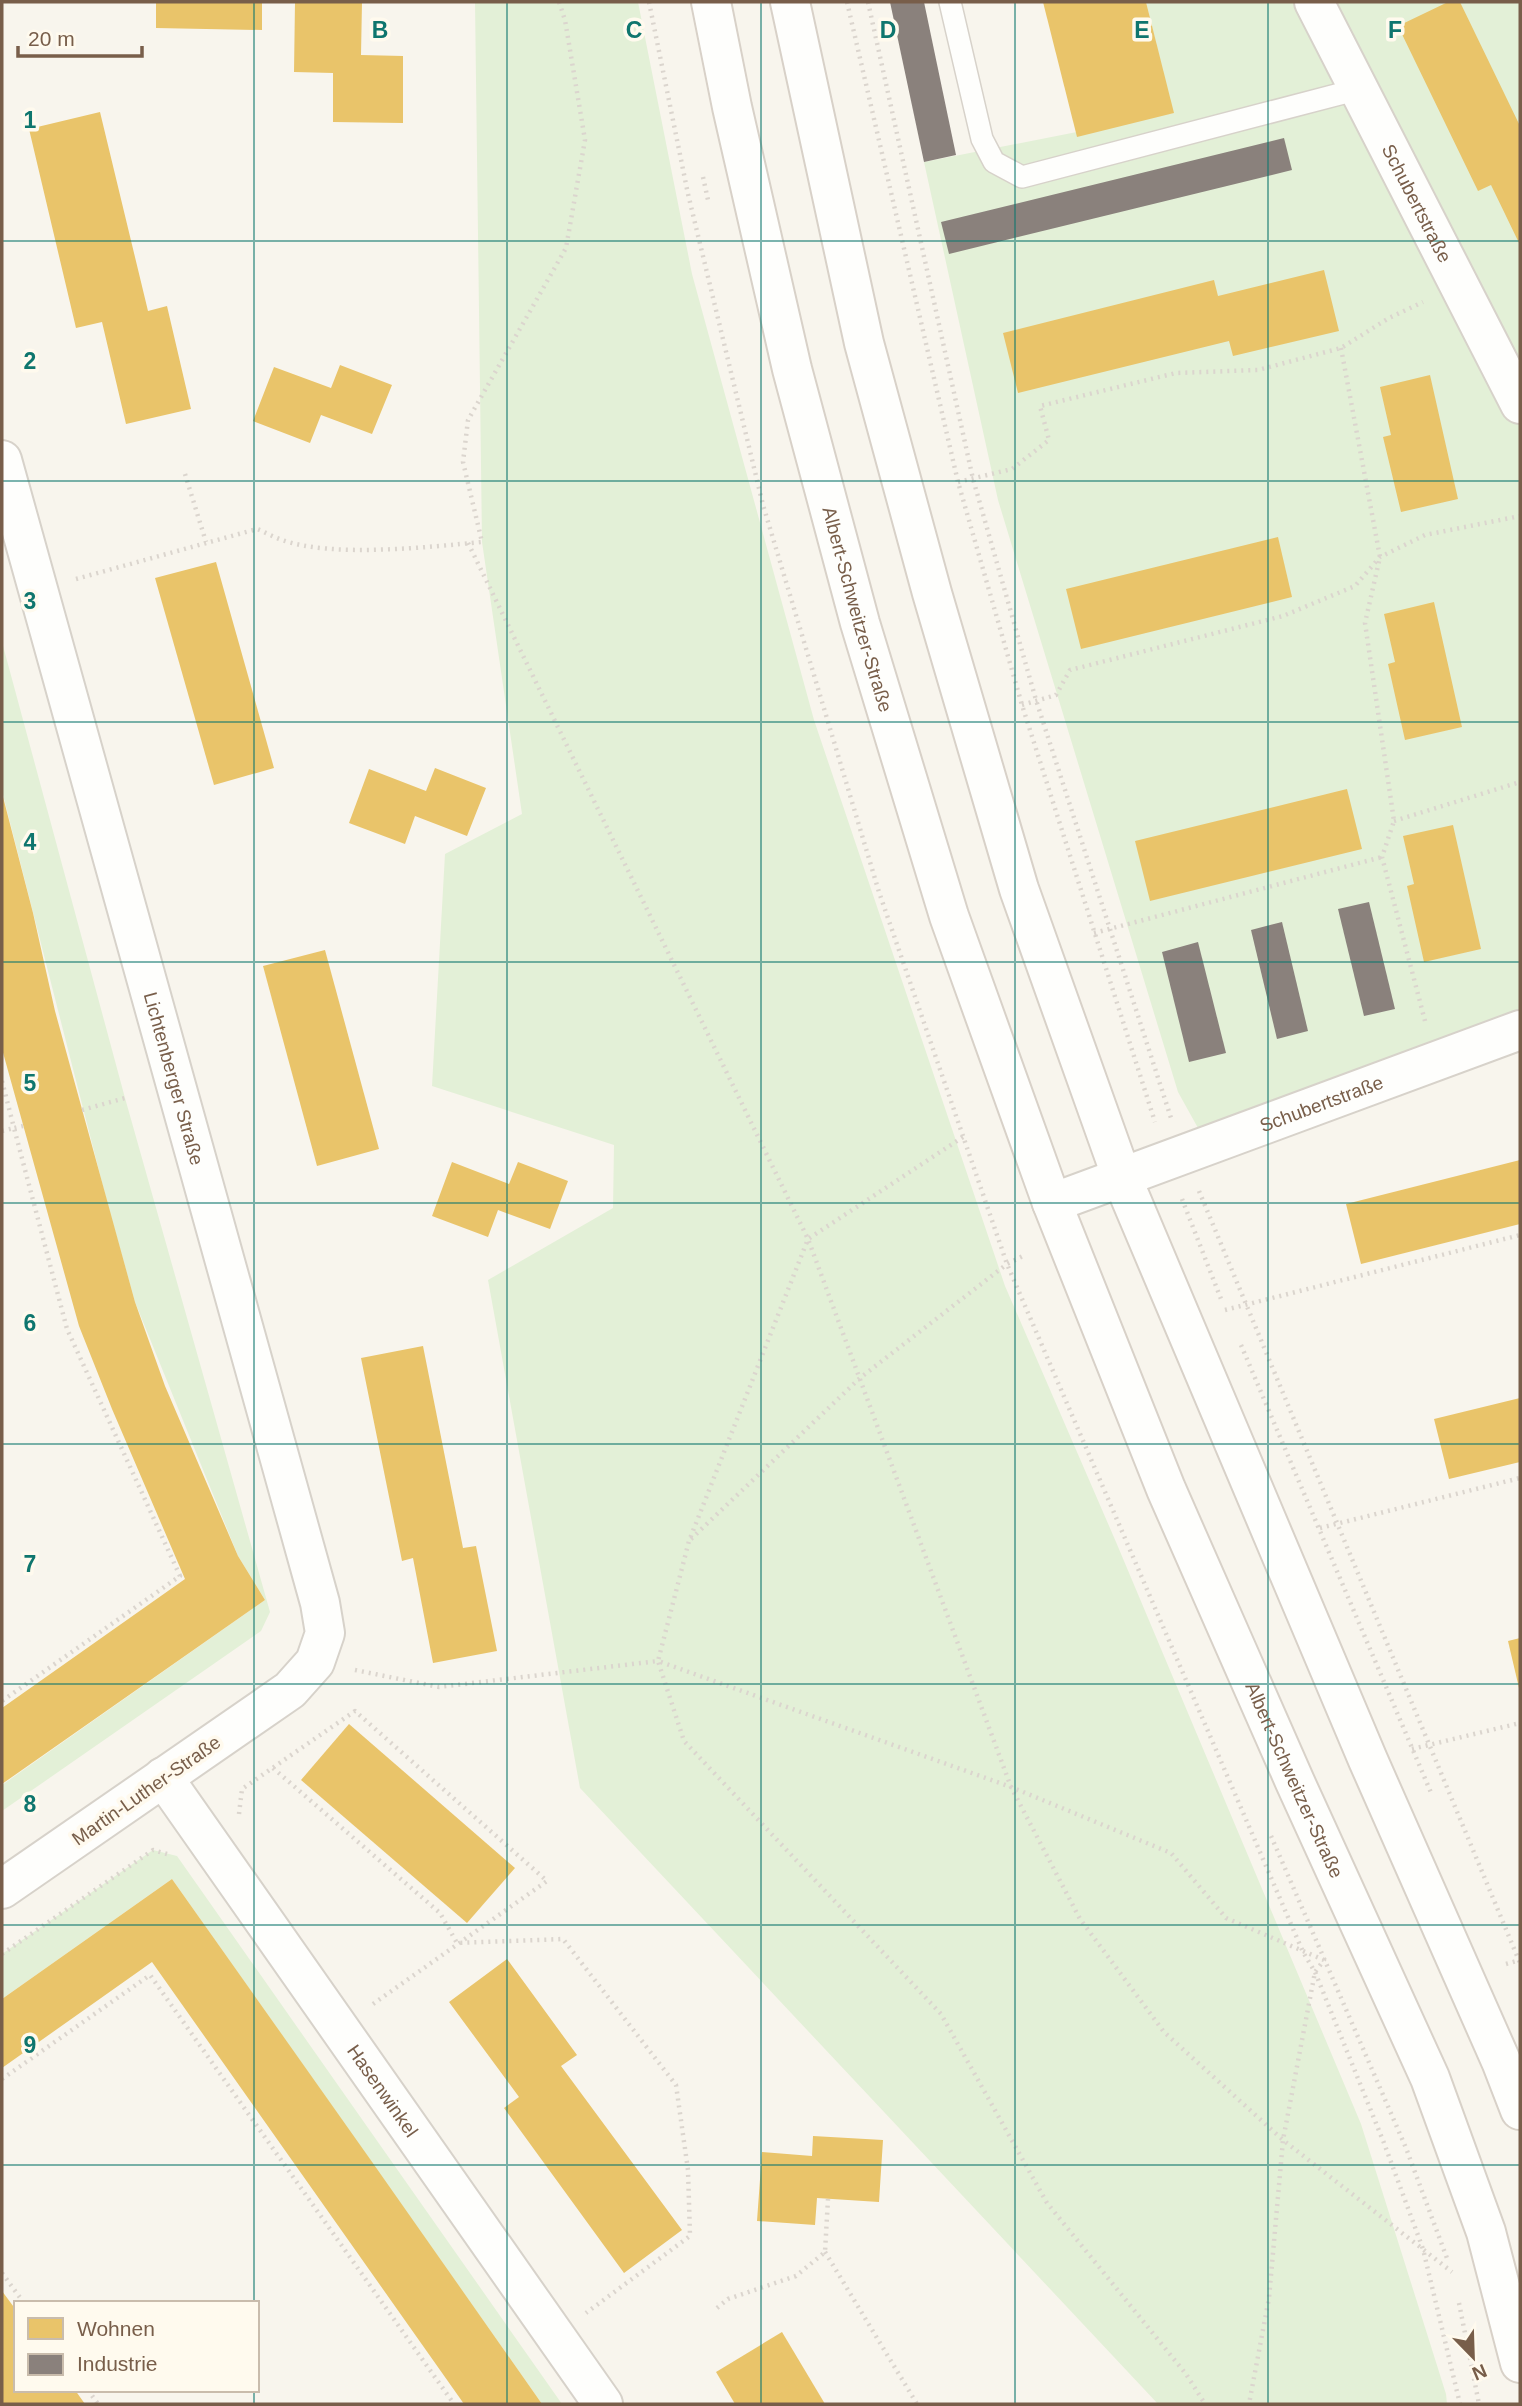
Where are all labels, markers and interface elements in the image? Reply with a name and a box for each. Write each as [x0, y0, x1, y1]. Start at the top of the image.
scale bar [18, 14, 142, 58]
text: B [372, 17, 388, 43]
text: C [626, 17, 642, 43]
text: D [880, 17, 896, 43]
text: E [1134, 17, 1150, 43]
text: F [1388, 17, 1402, 43]
text: 20 m [28, 27, 75, 50]
text: 1 [24, 107, 37, 133]
street label: Schubertstraße [1378, 141, 1456, 266]
text: 2 [24, 348, 36, 374]
street label: Albert-Schweitzer-Straße [818, 504, 896, 715]
text: 3 [24, 588, 36, 614]
text: 4 [24, 829, 37, 855]
street label: Lichtenberger Straße [140, 990, 208, 1168]
text: 5 [24, 1070, 37, 1096]
street label: Schubertstraße [1257, 1072, 1386, 1136]
text: 6 [24, 1310, 36, 1336]
text: 7 [24, 1551, 36, 1577]
street label: Albert-Schweitzer-Straße [1241, 1679, 1347, 1881]
street label: Martin-Luther-Straße [68, 1731, 225, 1850]
text: 8 [24, 1791, 37, 1817]
text: 9 [24, 2032, 36, 2058]
street label: Hasenwinkel [343, 2041, 422, 2141]
legend [14, 2301, 259, 2392]
text: Wohnen [77, 2317, 155, 2340]
north arrow [1438, 2322, 1508, 2392]
text: Industrie [77, 2352, 158, 2375]
text: N [1469, 2360, 1490, 2385]

